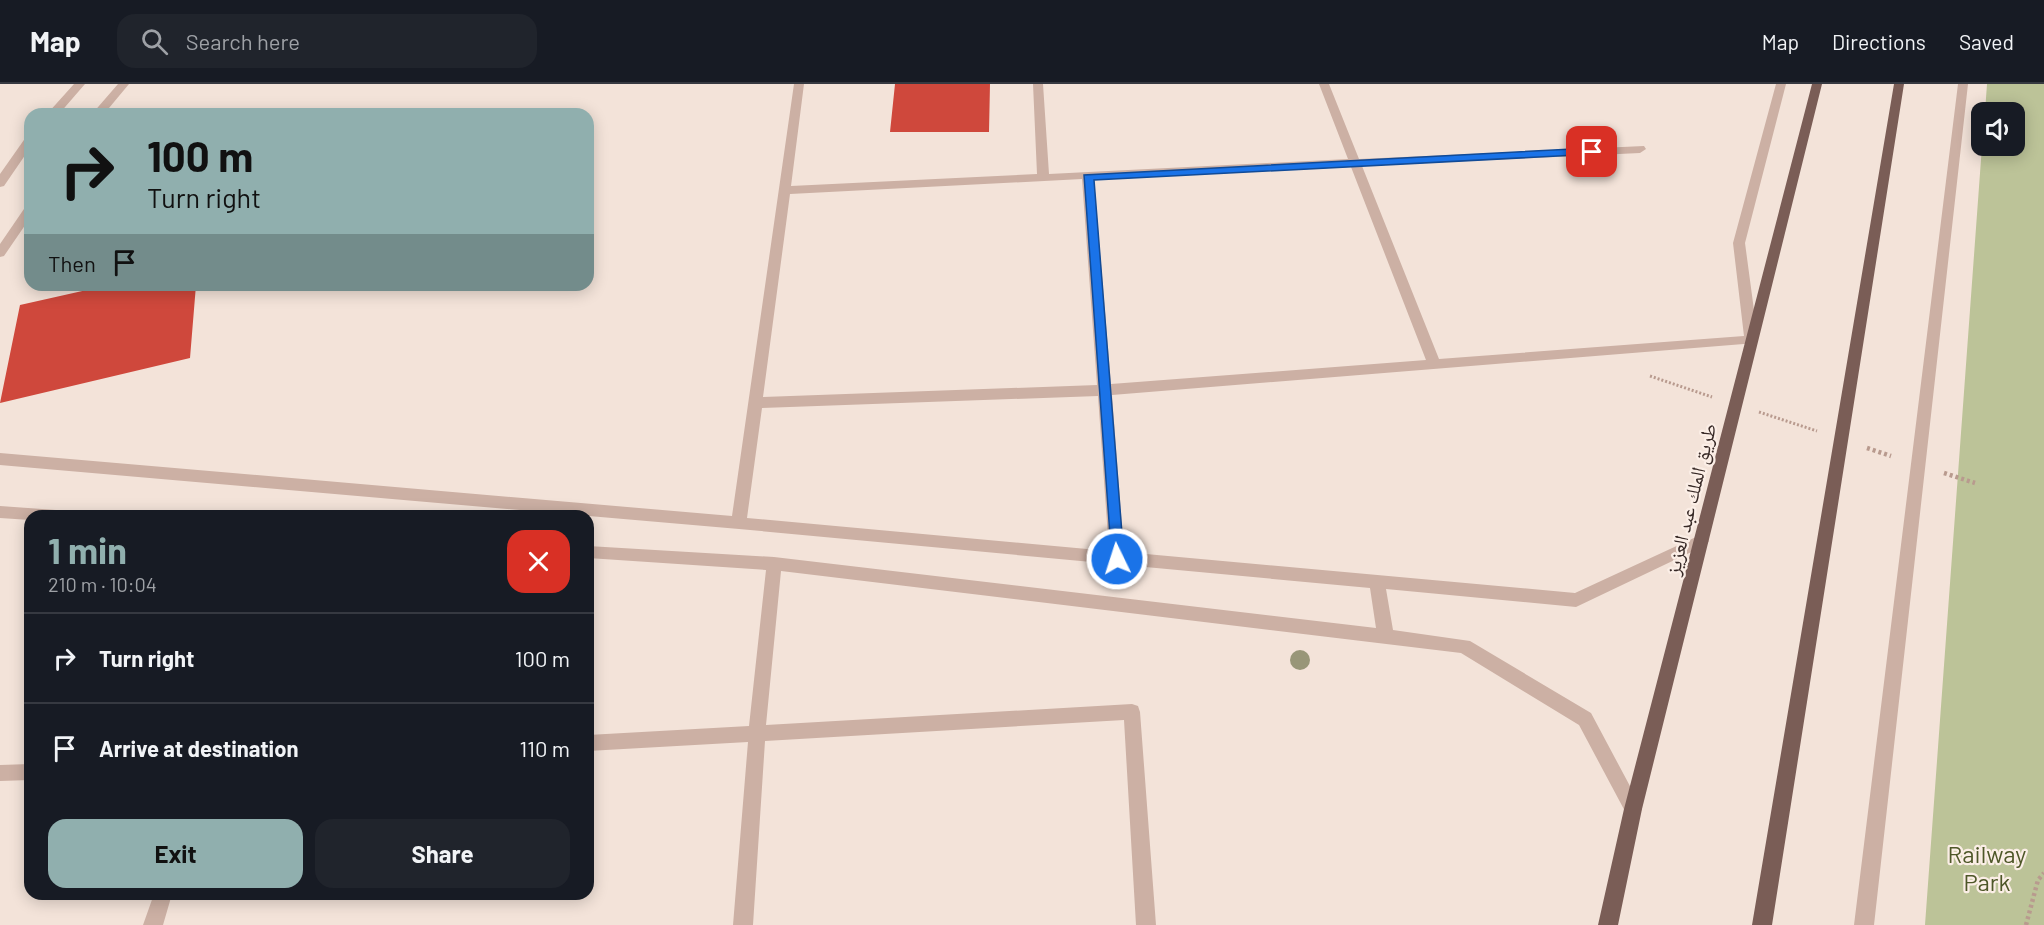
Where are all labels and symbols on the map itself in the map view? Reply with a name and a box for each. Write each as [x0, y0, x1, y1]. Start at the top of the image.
pin [1566, 126, 1617, 177]
street label: طريق الملك عبد العزيز [1659, 421, 1721, 579]
position arrow [1085, 527, 1149, 591]
park label: Railway Park [1948, 839, 2026, 896]

